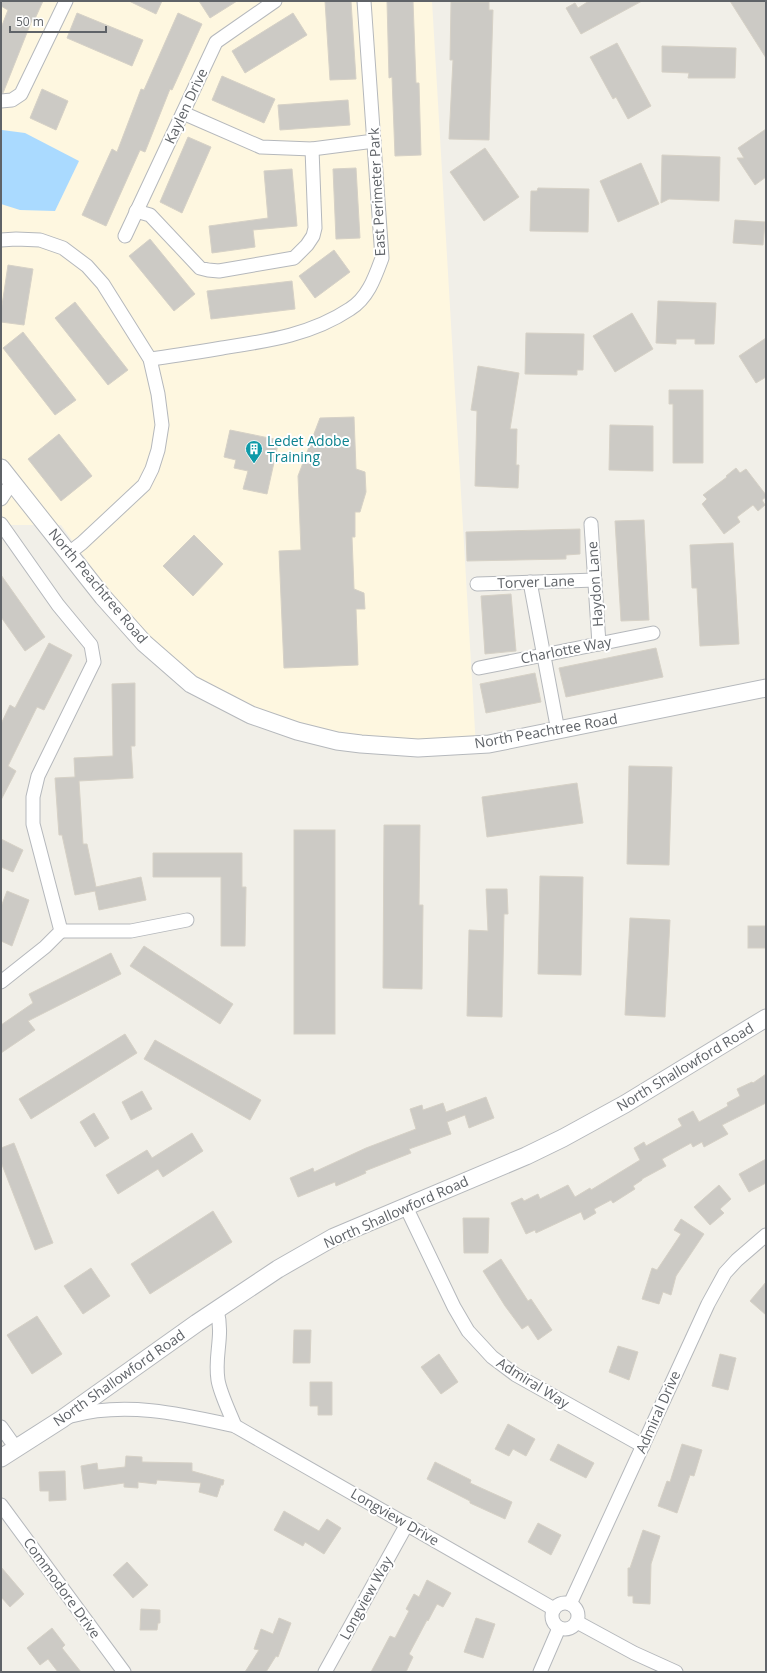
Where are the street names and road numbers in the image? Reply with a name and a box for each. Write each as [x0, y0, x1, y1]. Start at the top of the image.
street label: Kaylen Drive [160, 65, 211, 147]
street label: East Perimeter Park [364, 127, 389, 257]
street label: North Peachtree Road [45, 524, 152, 647]
street label: Haydon Lane [582, 540, 607, 628]
street label: Torver Lane [497, 571, 575, 592]
street label: Charlotte Way [519, 631, 614, 668]
street label: North Peachtree Road [473, 709, 619, 752]
street label: North Shallowford Road [613, 1018, 757, 1115]
street label: North Shallowford Road [320, 1171, 471, 1252]
street label: North Shallowford Road [49, 1325, 188, 1430]
street label: Admiral Way [493, 1353, 574, 1413]
street label: Admiral Drive [631, 1367, 684, 1456]
street label: Longview Drive [348, 1484, 443, 1550]
street label: Commodore Drive [19, 1534, 105, 1642]
street label: Longview Way [335, 1552, 397, 1643]

